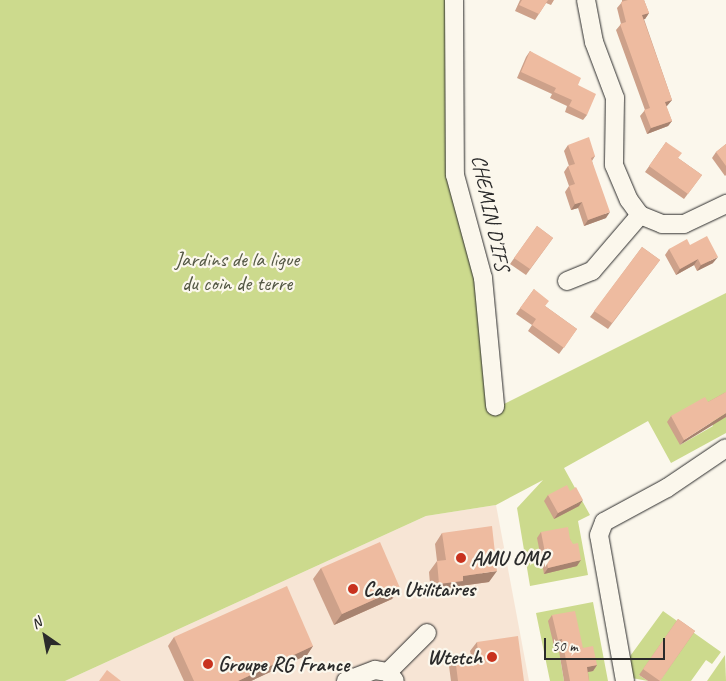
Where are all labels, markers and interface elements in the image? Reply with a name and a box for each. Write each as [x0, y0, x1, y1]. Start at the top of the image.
street label: CHEMIN D'IFS [466, 153, 516, 273]
park label: Jardins de la ligue du coin de terre [175, 246, 299, 296]
place label: AMU OMP [471, 545, 548, 571]
marker: AMU OMP [455, 552, 467, 564]
place label: Caen Utilitaires [363, 576, 476, 602]
marker: Caen Utilitaires [347, 583, 359, 595]
north arrow [20, 611, 70, 661]
text: N [28, 614, 45, 632]
scale bar [546, 628, 667, 660]
text: 50 m [552, 637, 578, 656]
place label: Wtetch [427, 644, 482, 670]
place label: Groupe RG France [218, 651, 349, 677]
marker: Wtetch [486, 651, 498, 663]
marker: Groupe RG France [202, 658, 214, 670]

